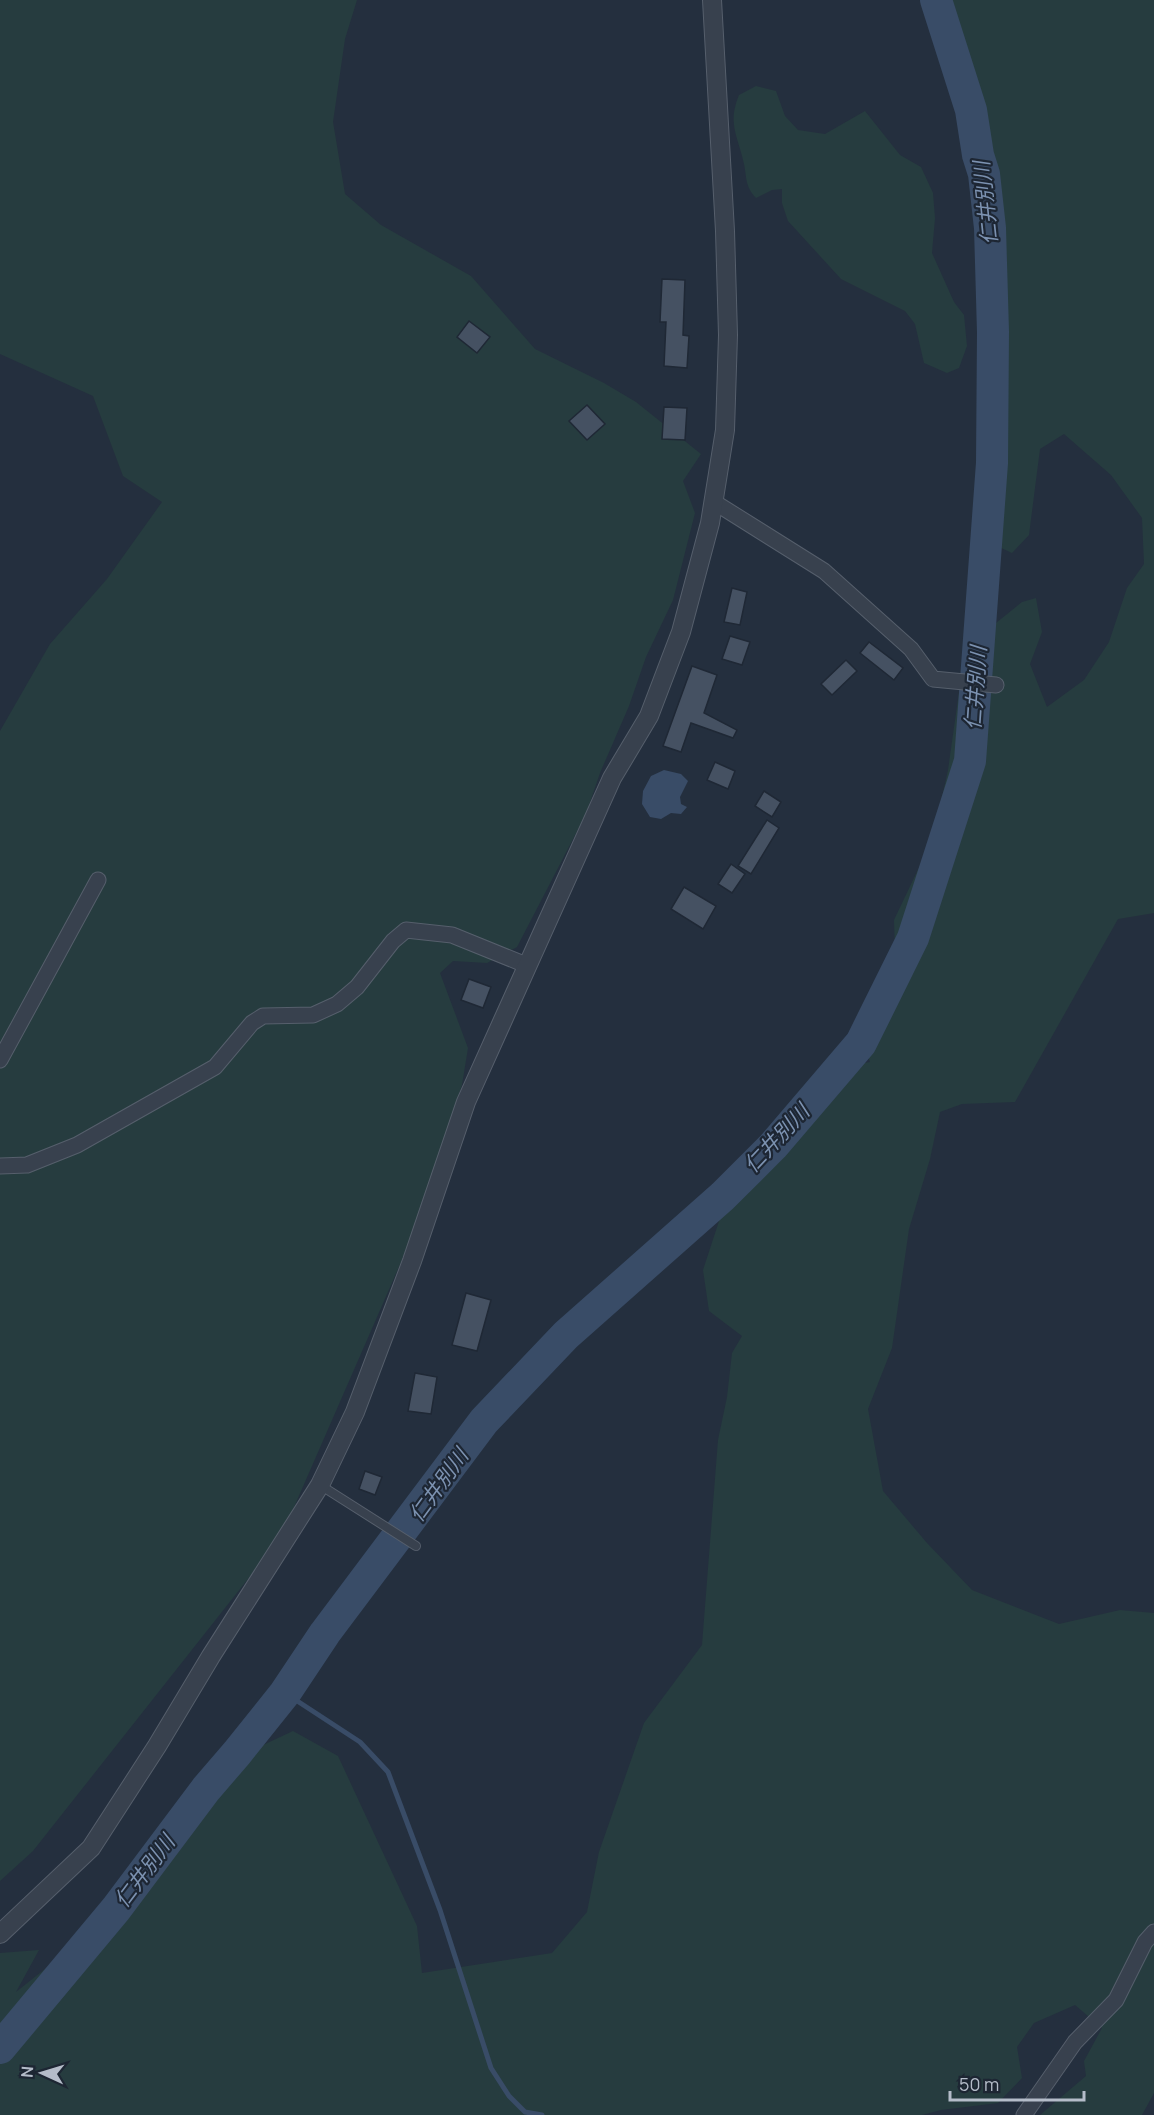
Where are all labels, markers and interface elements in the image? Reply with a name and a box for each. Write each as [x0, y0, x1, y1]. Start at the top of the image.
water label: 仁井別川 [966, 158, 1003, 246]
water label: 仁井別川 [958, 643, 992, 731]
water label: 仁井別川 [737, 1096, 816, 1178]
water label: 仁井別川 [402, 1441, 475, 1527]
water label: 仁井別川 [108, 1827, 182, 1913]
north arrow [12, 2043, 72, 2103]
scale bar [950, 2064, 1084, 2102]
text: N [16, 2065, 38, 2078]
text: 50 m [959, 2072, 999, 2096]

